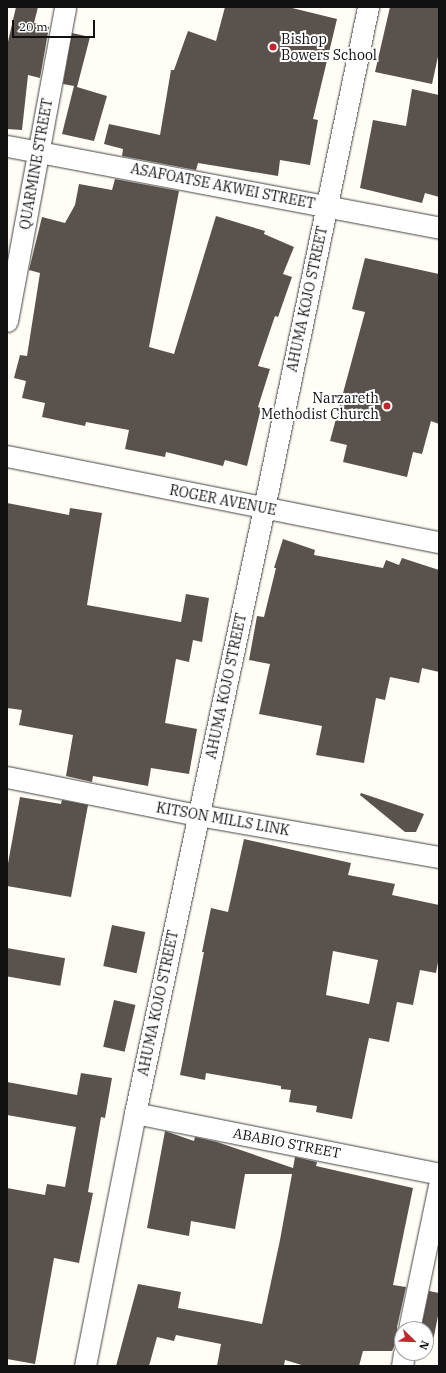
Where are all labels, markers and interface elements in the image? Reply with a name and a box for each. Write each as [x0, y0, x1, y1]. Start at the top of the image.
scale bar [14, 12, 97, 38]
text: 20 m [19, 19, 48, 34]
place label: Bishop Bowers School [281, 31, 377, 64]
marker: Bishop Bowers School [268, 42, 278, 52]
street label: QUARMINE STREET [16, 97, 56, 231]
street label: ASAFOATSE AKWEI STREET [129, 160, 317, 212]
street label: AHUMA KOJO STREET [283, 225, 331, 373]
place label: Narzareth Methodist Church [261, 390, 379, 422]
marker: Narzareth Methodist Church [382, 401, 392, 411]
street label: ROGER AVENUE [168, 481, 278, 519]
street label: AHUMA KOJO STREET [202, 612, 250, 760]
street label: KITSON MILLS LINK [155, 799, 291, 839]
street label: AHUMA KOJO STREET [134, 929, 182, 1077]
street label: ABABIO STREET [232, 1124, 342, 1162]
north arrow [394, 1321, 434, 1361]
text: N [416, 1339, 432, 1352]

